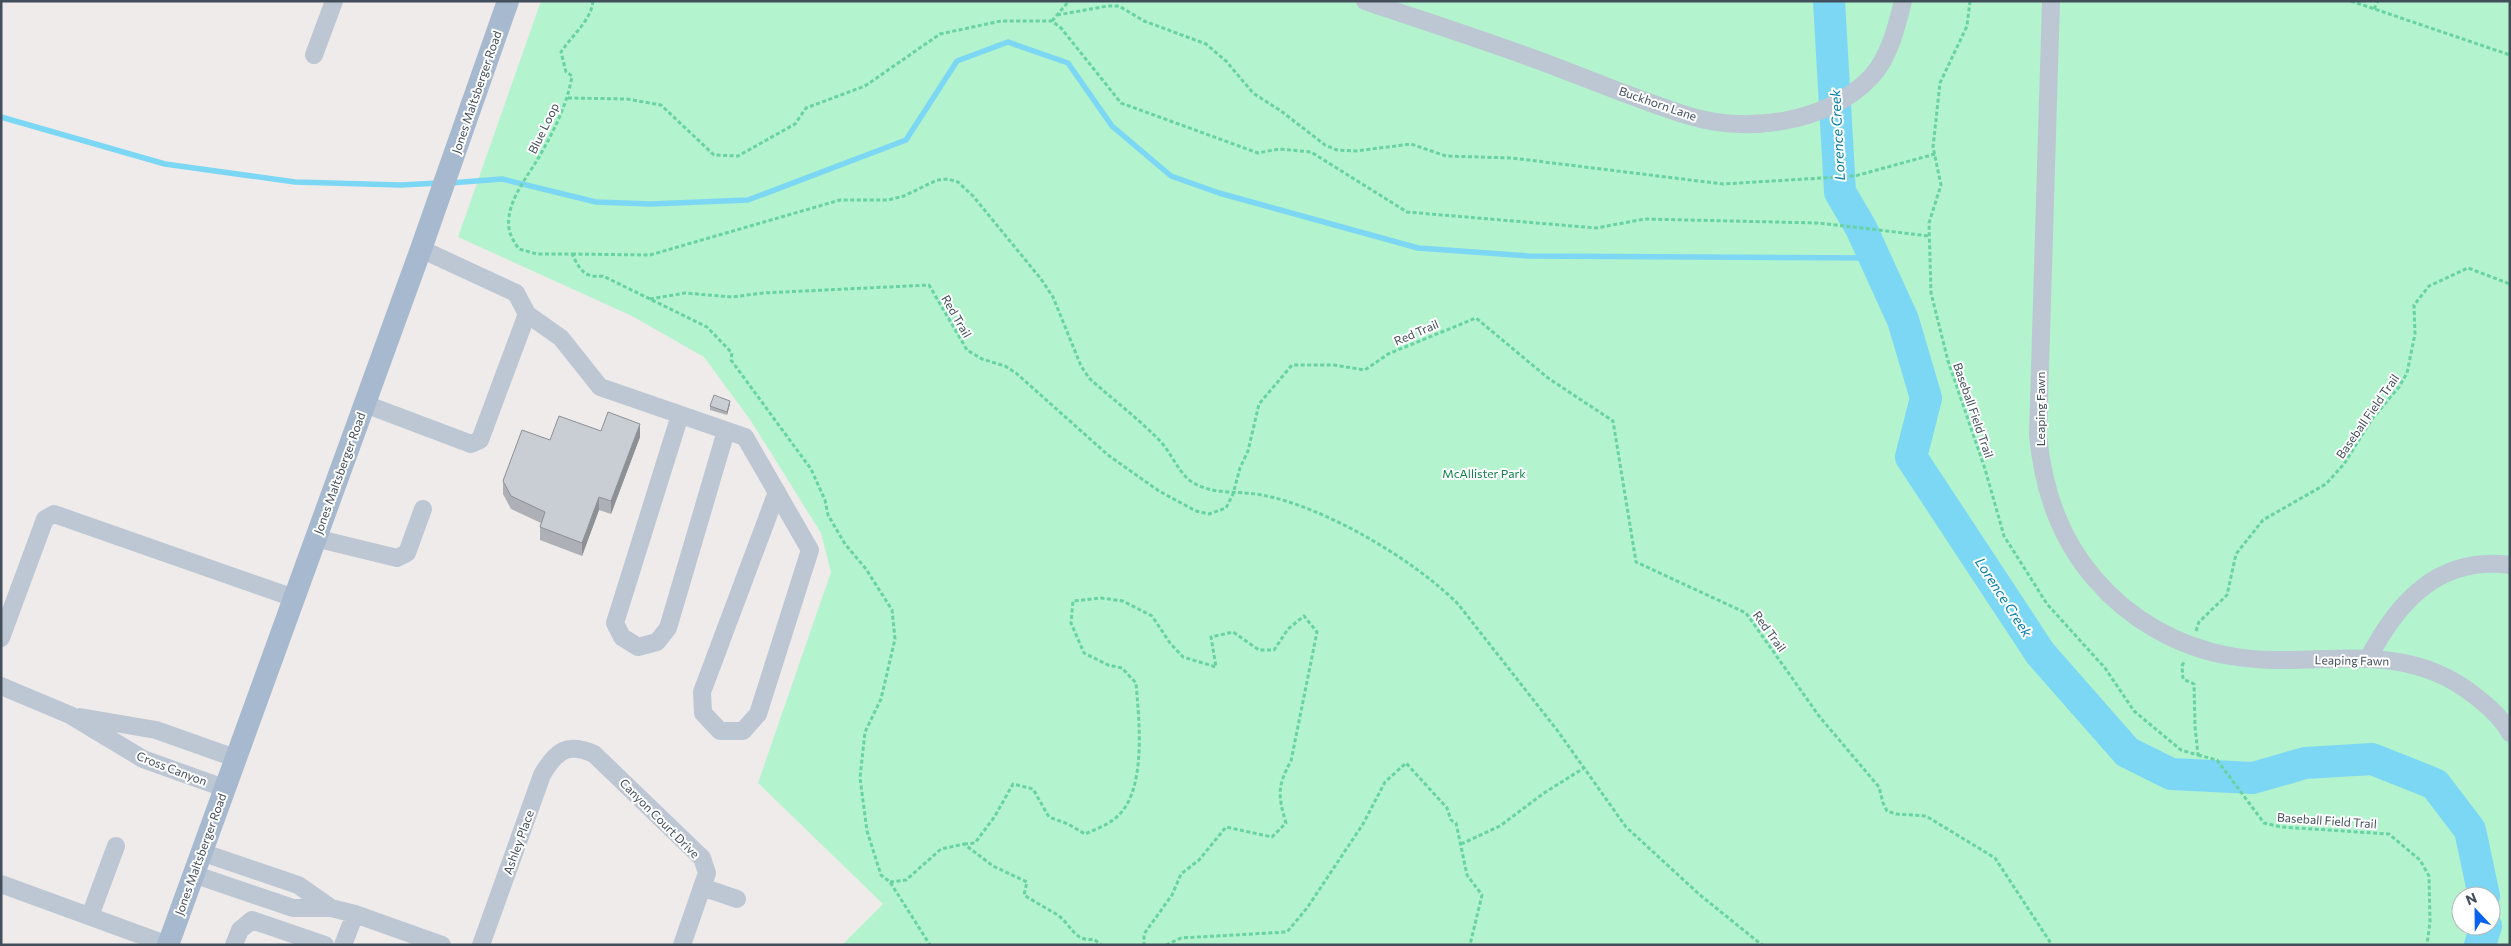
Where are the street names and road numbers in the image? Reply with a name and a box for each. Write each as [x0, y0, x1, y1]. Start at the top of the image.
street label: Jones Maltsberger Road [448, 29, 505, 155]
street label: Buckhorn Lane [1617, 83, 1699, 123]
street label: Blue Loop [525, 100, 561, 156]
street label: Red Trail [939, 292, 975, 340]
street label: Red Trail [1392, 316, 1440, 348]
street label: Baseball Field Trail [1951, 360, 1997, 460]
street label: Baseball Field Trail [2333, 371, 2401, 461]
street label: Leaping Fawn [2033, 372, 2047, 446]
street label: Jones Maltsberger Road [310, 410, 369, 536]
street label: Red Trail [1751, 608, 1789, 654]
street label: Leaping Fawn [2315, 652, 2389, 668]
street label: Cross Canyon [135, 748, 209, 788]
street label: Canyon Court Drive [617, 775, 703, 861]
street label: Jones Maltsberger Road [171, 791, 230, 917]
street label: Ashley Place [500, 808, 536, 876]
street label: Baseball Field Trail [2277, 810, 2377, 830]

